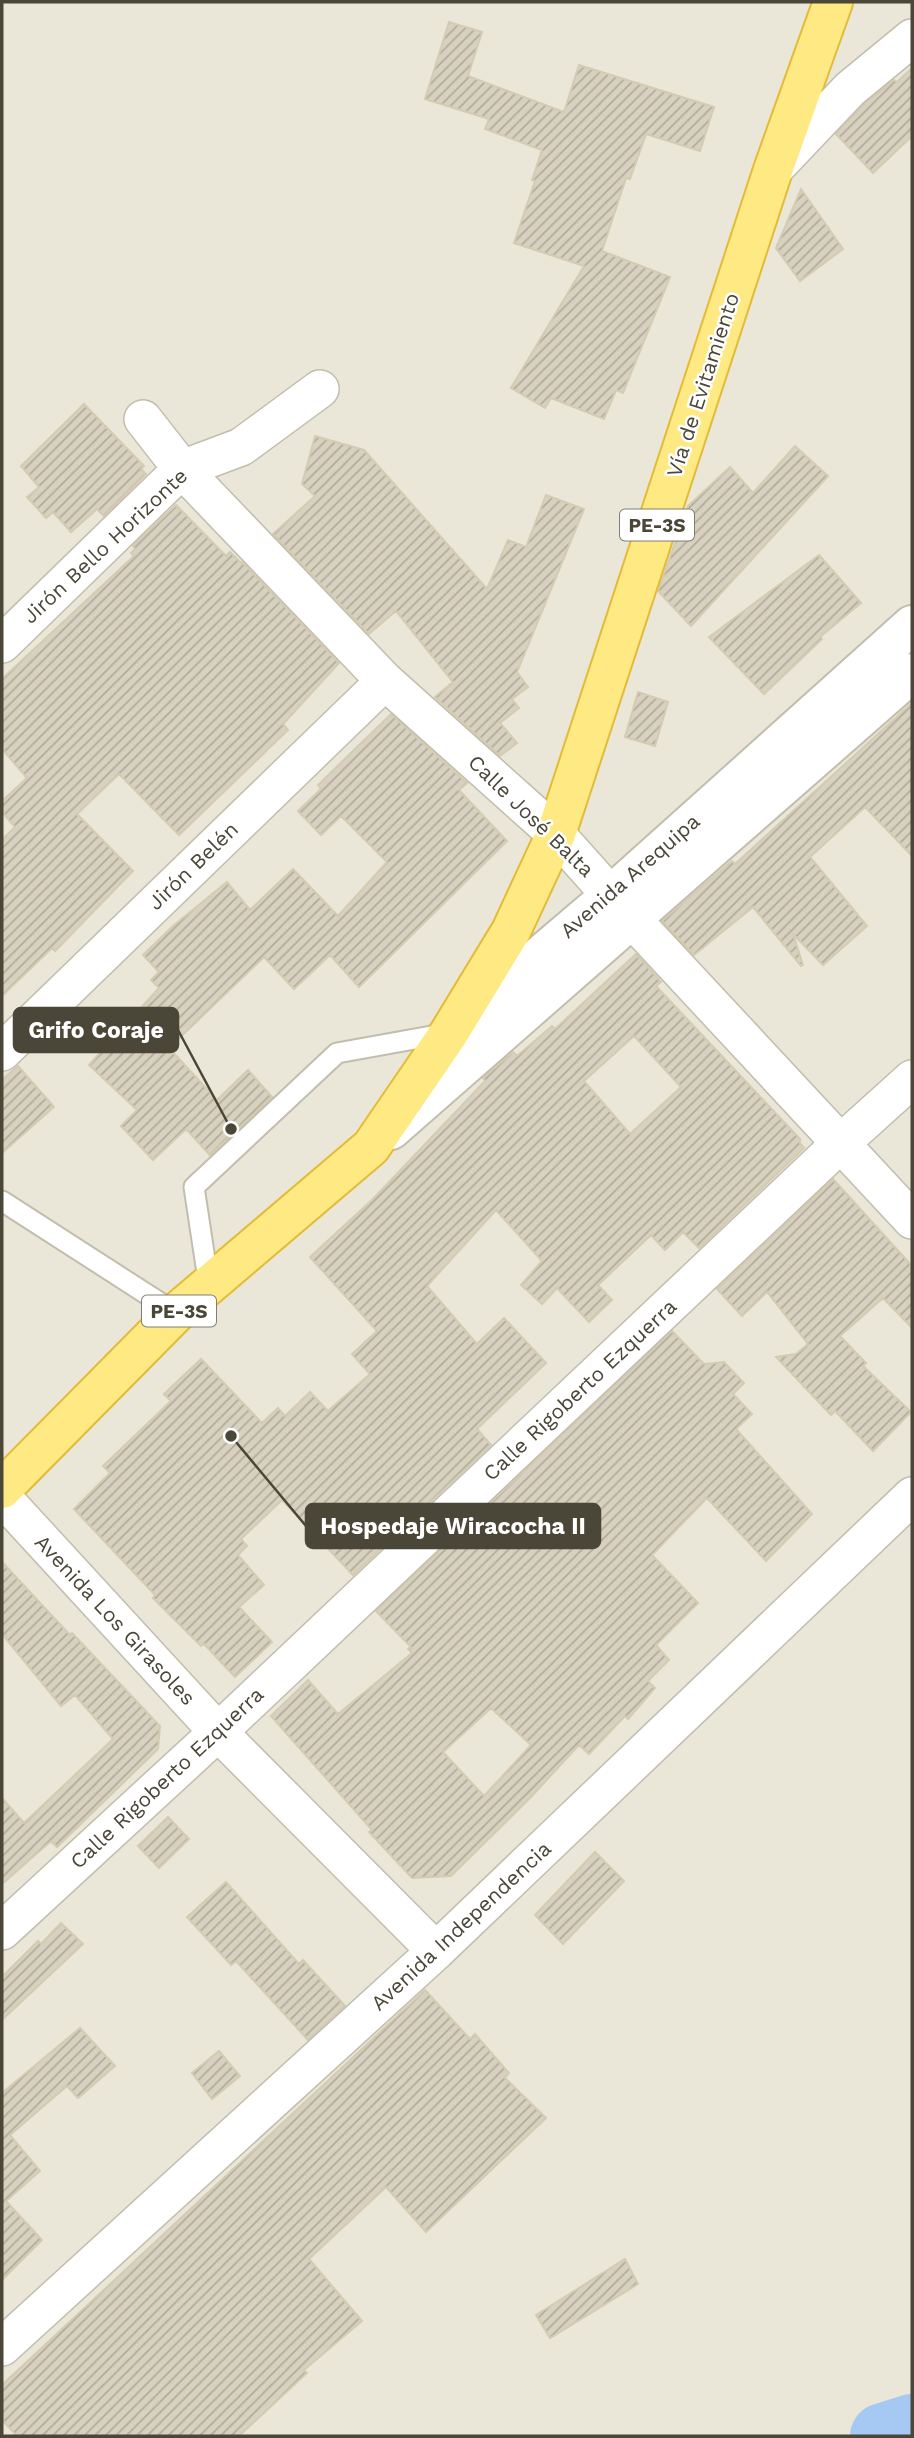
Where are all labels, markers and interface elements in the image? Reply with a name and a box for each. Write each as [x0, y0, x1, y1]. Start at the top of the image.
street label: Vía de Evitamiento [661, 290, 744, 480]
street label: Jirón Bello Horizonte [17, 463, 192, 629]
road number: PE-3S [620, 510, 694, 540]
street label: Calle José Balta [463, 749, 599, 882]
street label: Avenida Arequipa [555, 808, 705, 943]
street label: Jirón Belén [142, 816, 243, 915]
callout: Grifo Coraje [14, 1008, 178, 1052]
text: Grifo Coraje [28, 1017, 164, 1044]
street label: Calle Rigoberto Ezquerra [478, 1294, 681, 1486]
road number: PE-3S [142, 1296, 216, 1326]
callout: Hospedaje Wiracocha II [306, 1504, 600, 1548]
text: Hospedaje Wiracocha II [320, 1513, 586, 1540]
street label: Avenida Los Girasoles [30, 1529, 201, 1710]
street label: Calle Rigoberto Ezquerra [65, 1682, 268, 1874]
street label: Avenida Independencia [366, 1836, 556, 2015]

